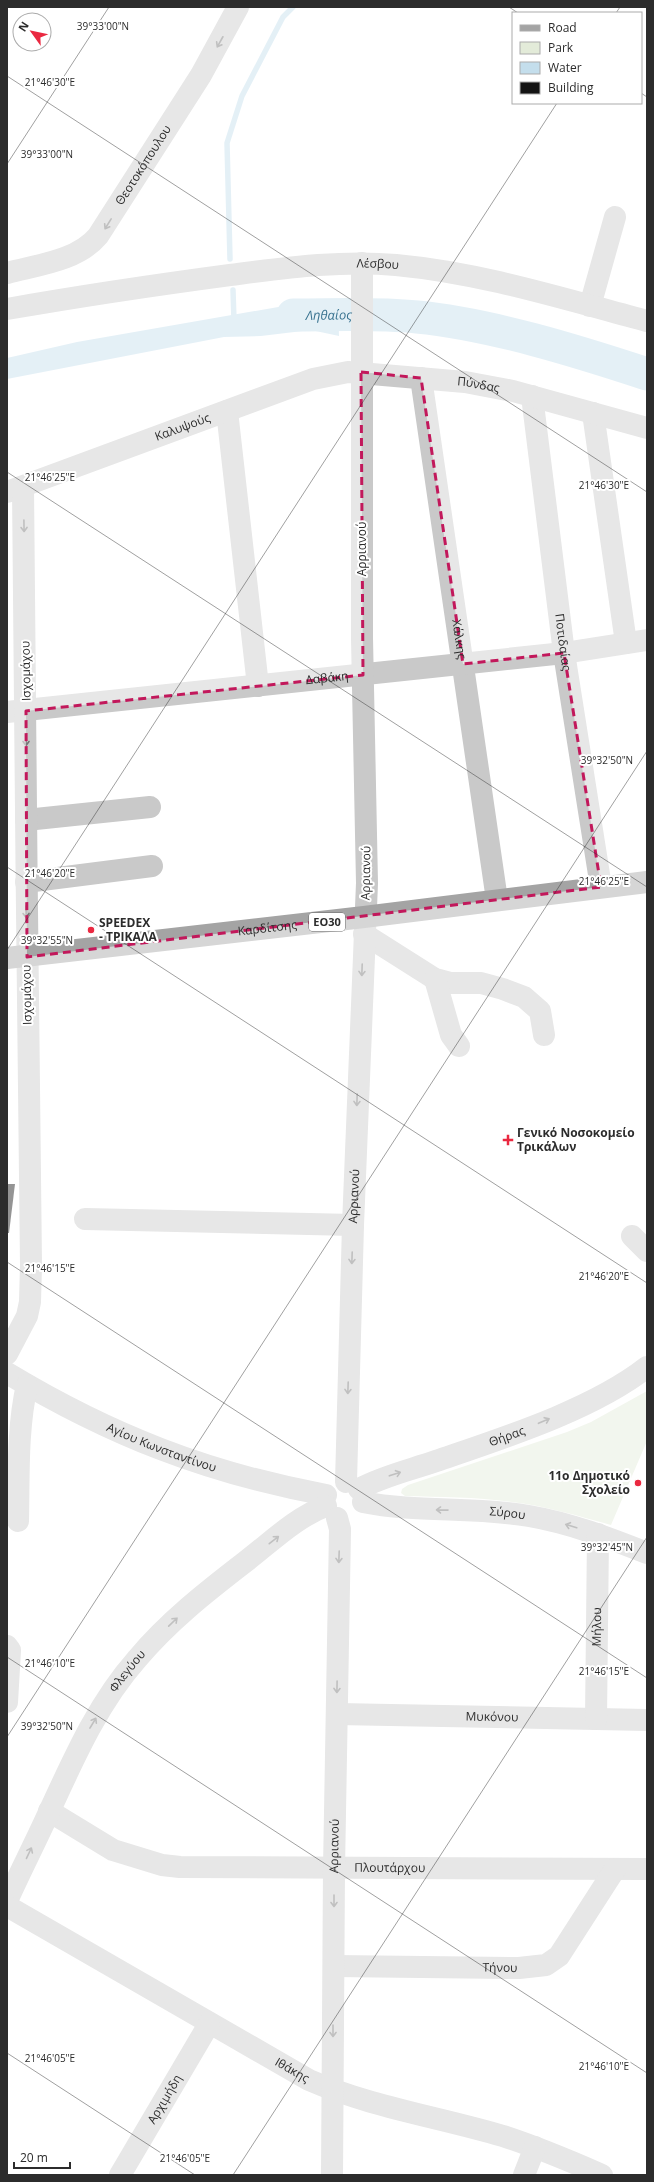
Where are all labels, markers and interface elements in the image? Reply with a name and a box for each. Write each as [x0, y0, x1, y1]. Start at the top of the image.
north arrow [12, 12, 52, 52]
legend [512, 12, 642, 104]
text: N [14, 18, 32, 34]
text: 39°33'00"N [77, 19, 129, 33]
text: Road [548, 19, 577, 36]
one-way arrow [216, 35, 223, 47]
text: Park [548, 39, 574, 56]
text: Water [548, 59, 582, 76]
text: 21°46'30"E [25, 75, 75, 89]
text: Building [548, 79, 594, 96]
street label: Θεοτοκόπουλου [111, 122, 175, 208]
text: 39°33'00"N [21, 147, 73, 161]
one-way arrow [103, 218, 111, 230]
street label: Λέσβου [357, 254, 400, 273]
water label: Ληθαίος [305, 305, 352, 324]
street label: Πύνδας [457, 372, 501, 396]
street label: Καλυψούς [152, 409, 213, 445]
text: 21°46'25"E [25, 470, 75, 484]
text: 21°46'30"E [579, 478, 629, 492]
one-way arrow [20, 519, 28, 532]
street label: Αρριανού [353, 522, 370, 576]
street label: Ποτιδαίας [551, 612, 576, 672]
street label: Χάλκης [448, 618, 471, 660]
street label: Ισχομάχου [16, 641, 35, 701]
street label: Δαβάκη [305, 667, 349, 688]
one-way arrow [22, 733, 30, 746]
text: 39°32'50"N [581, 753, 633, 767]
street label: Αρριανού [357, 846, 374, 900]
text: 21°46'20"E [25, 866, 75, 880]
text: 21°46'25"E [579, 874, 629, 888]
one-way arrow [22, 905, 30, 918]
road number: ΕΟ30 [309, 913, 345, 931]
place label: SPEEDEX - ΤΡΙΚΑΛΑ [99, 914, 157, 945]
street label: Καρδίτσης [237, 916, 298, 939]
marker: SPEEDEX - ΤΡΙΚΑΛΑ [86, 925, 96, 935]
text: 39°32'55"N [21, 933, 73, 947]
one-way arrow [358, 963, 366, 976]
street label: Ισχομάχου [17, 965, 36, 1025]
one-way arrow [354, 1093, 361, 1106]
place label: Γενικό Νοσοκομείο Τρικάλων [517, 1124, 635, 1155]
marker: Γενικό Νοσοκομείο Τρικάλων [502, 1134, 514, 1146]
street label: Αρριανού [344, 1169, 363, 1224]
one-way arrow [348, 1251, 356, 1264]
text: 21°46'15"E [25, 1261, 75, 1275]
text: 21°46'20"E [579, 1269, 629, 1283]
one-way arrow [345, 1381, 352, 1394]
one-way arrow [537, 1417, 549, 1424]
street label: Αγίου Κωνσταντίνου [104, 1418, 219, 1476]
street label: Θήρας [486, 1422, 527, 1450]
place label: 11ο Δημοτικό Σχολείο [548, 1467, 630, 1498]
one-way arrow [388, 1470, 401, 1477]
marker: 11ο Δημοτικό Σχολείο [633, 1478, 643, 1488]
street label: Σύρου [489, 1502, 527, 1523]
one-way arrow [436, 1506, 449, 1513]
one-way arrow [564, 1522, 577, 1529]
one-way arrow [268, 1535, 279, 1544]
text: 39°32'45"N [581, 1540, 633, 1554]
one-way arrow [335, 1550, 343, 1563]
street label: Μήλου [588, 1607, 605, 1647]
one-way arrow [168, 1617, 178, 1626]
street label: Φλεγύου [105, 1646, 149, 1696]
text: 21°46'10"E [25, 1656, 75, 1670]
text: 21°46'15"E [579, 1664, 629, 1678]
one-way arrow [333, 1680, 341, 1693]
street label: Μυκόνου [465, 1707, 518, 1726]
one-way arrow [89, 1717, 97, 1729]
text: 39°32'50"N [21, 1719, 73, 1733]
street label: Αρριανού [325, 1819, 343, 1873]
one-way arrow [26, 1847, 33, 1859]
street label: Πλουτάρχου [354, 1859, 425, 1876]
one-way arrow [330, 1894, 338, 1907]
street label: Τήνου [482, 1959, 518, 1976]
one-way arrow [329, 2024, 337, 2037]
text: 21°46'05"E [25, 2051, 75, 2065]
street label: Ιθάκης [272, 2053, 313, 2087]
text: 21°46'10"E [579, 2059, 629, 2073]
street label: Αρχιμήδη [143, 2071, 185, 2127]
scale bar [14, 2144, 70, 2170]
text: 20 m [20, 2149, 48, 2166]
text: 21°46'05"E [160, 2151, 210, 2165]

